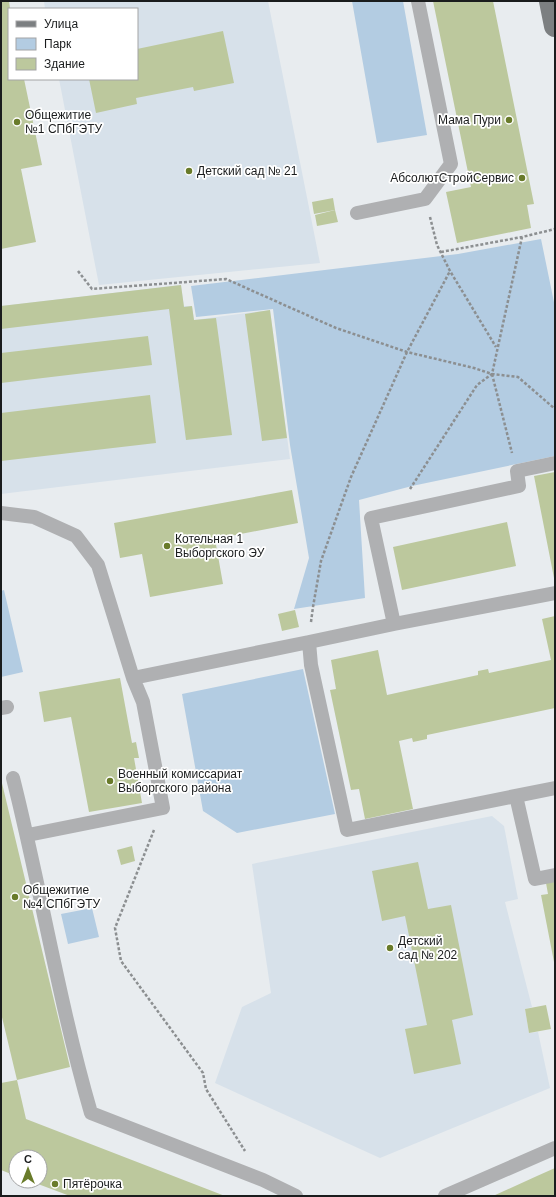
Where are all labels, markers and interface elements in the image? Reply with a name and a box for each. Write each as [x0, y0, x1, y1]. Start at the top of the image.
legend [8, 8, 138, 80]
text: Улица [44, 17, 78, 31]
text: Парк [44, 37, 72, 51]
text: Здание [44, 57, 85, 71]
place label: Общежитие №1 СПбГЭТУ [25, 108, 102, 136]
place label: Мама Пури [438, 113, 501, 127]
marker: Мама Пури [504, 115, 514, 125]
marker: Общежитие №1 СПбГЭТУ [12, 117, 22, 127]
place label: Детский сад № 21 [197, 164, 298, 178]
marker: Детский сад № 21 [184, 166, 194, 176]
place label: АбсолютСтройСервис [390, 171, 514, 185]
marker: АбсолютСтройСервис [517, 173, 527, 183]
place label: Котельная 1 Выборгского ЭУ [175, 532, 265, 560]
marker: Котельная 1 Выборгского ЭУ [162, 541, 172, 551]
place label: Военный комиссариат Выборгского района [118, 767, 243, 795]
marker: Военный комиссариат Выборгского района [105, 776, 115, 786]
place label: Общежитие №4 СПбГЭТУ [23, 883, 100, 911]
marker: Общежитие №4 СПбГЭТУ [10, 892, 20, 902]
place label: Детский сад № 202 [398, 934, 458, 962]
marker: Детский сад № 202 [385, 943, 395, 953]
north arrow [8, 1149, 48, 1189]
text: С [24, 1153, 32, 1165]
place label: Пятёрочка [63, 1177, 122, 1191]
marker: Пятёрочка [50, 1179, 60, 1189]

